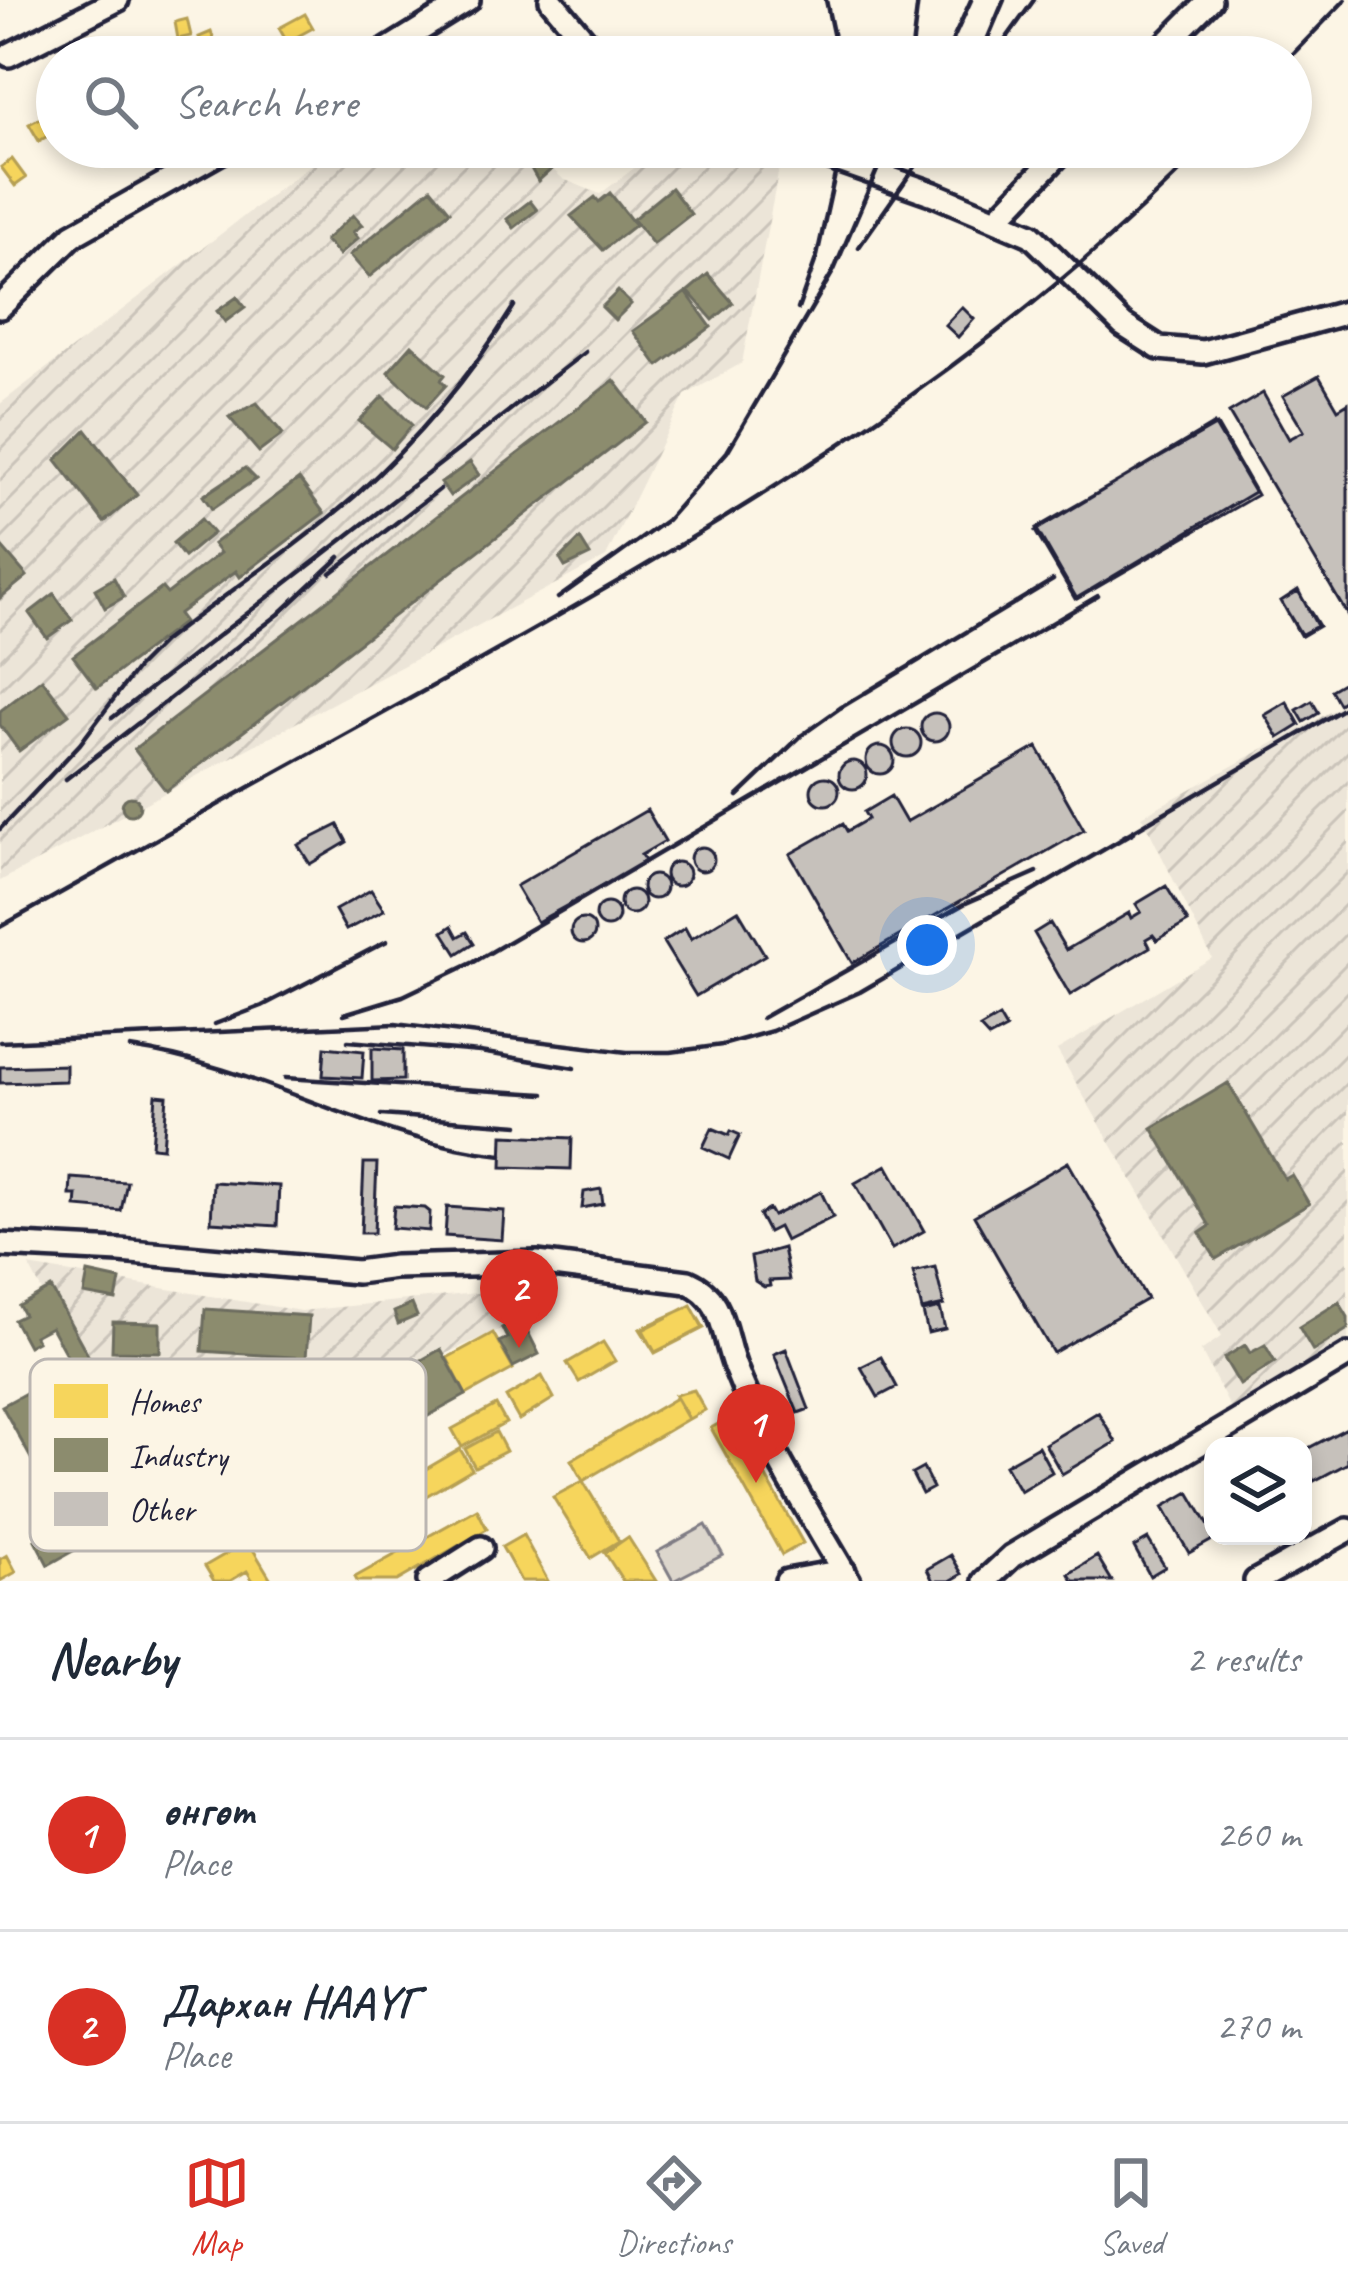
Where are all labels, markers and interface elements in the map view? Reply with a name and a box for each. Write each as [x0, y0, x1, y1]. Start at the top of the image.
search box [36, 36, 1312, 168]
icon: search [78, 69, 144, 135]
text: Search here [174, 74, 357, 131]
your location [897, 915, 957, 975]
pin: 2 [480, 1249, 558, 1348]
legend [30, 1359, 426, 1551]
text: Homes [129, 1381, 202, 1423]
pin: 1 [717, 1384, 795, 1483]
text: Industry [129, 1435, 230, 1477]
map controls [1204, 1437, 1312, 1545]
button: layers [1204, 1437, 1312, 1545]
text: Other [129, 1489, 198, 1531]
text: Nearby [48, 1627, 176, 1691]
text: 2 results [1186, 1635, 1300, 1684]
text: өнгөт [162, 1782, 253, 1839]
text: 1 [78, 1810, 96, 1859]
text: 260 m [1216, 1810, 1300, 1859]
text: Place [162, 1839, 230, 1888]
text: Дархан НААҮГ [162, 1974, 418, 2031]
text: 2 [78, 2002, 96, 2051]
text: 270 m [1216, 2002, 1300, 2051]
text: Place [162, 2031, 230, 2080]
tab: Map [184, 2150, 250, 2264]
tab: Directions [617, 2150, 731, 2264]
tab: Saved [1098, 2150, 1164, 2264]

